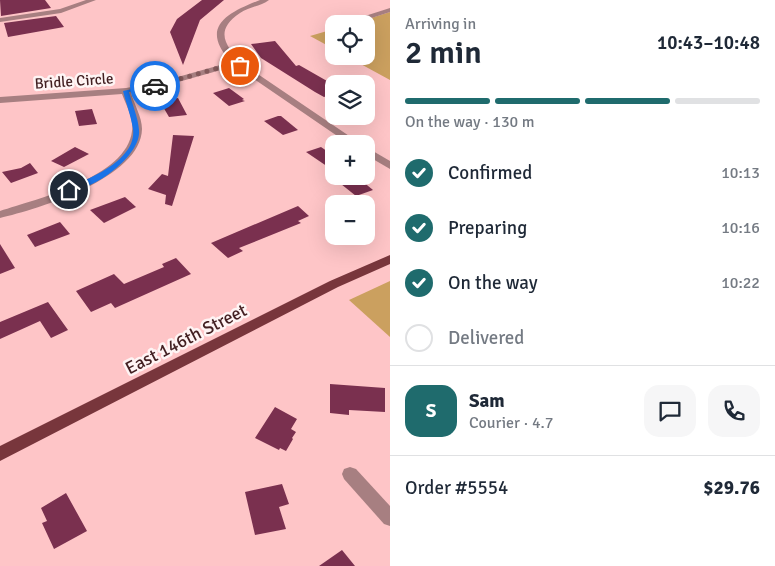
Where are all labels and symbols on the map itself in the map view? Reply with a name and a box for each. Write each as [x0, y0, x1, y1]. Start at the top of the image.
pin [219, 45, 261, 87]
courier [130, 61, 180, 111]
street label: Bridle Circle [34, 69, 114, 93]
pin [48, 169, 90, 211]
street label: East 146th Street [122, 299, 250, 379]

